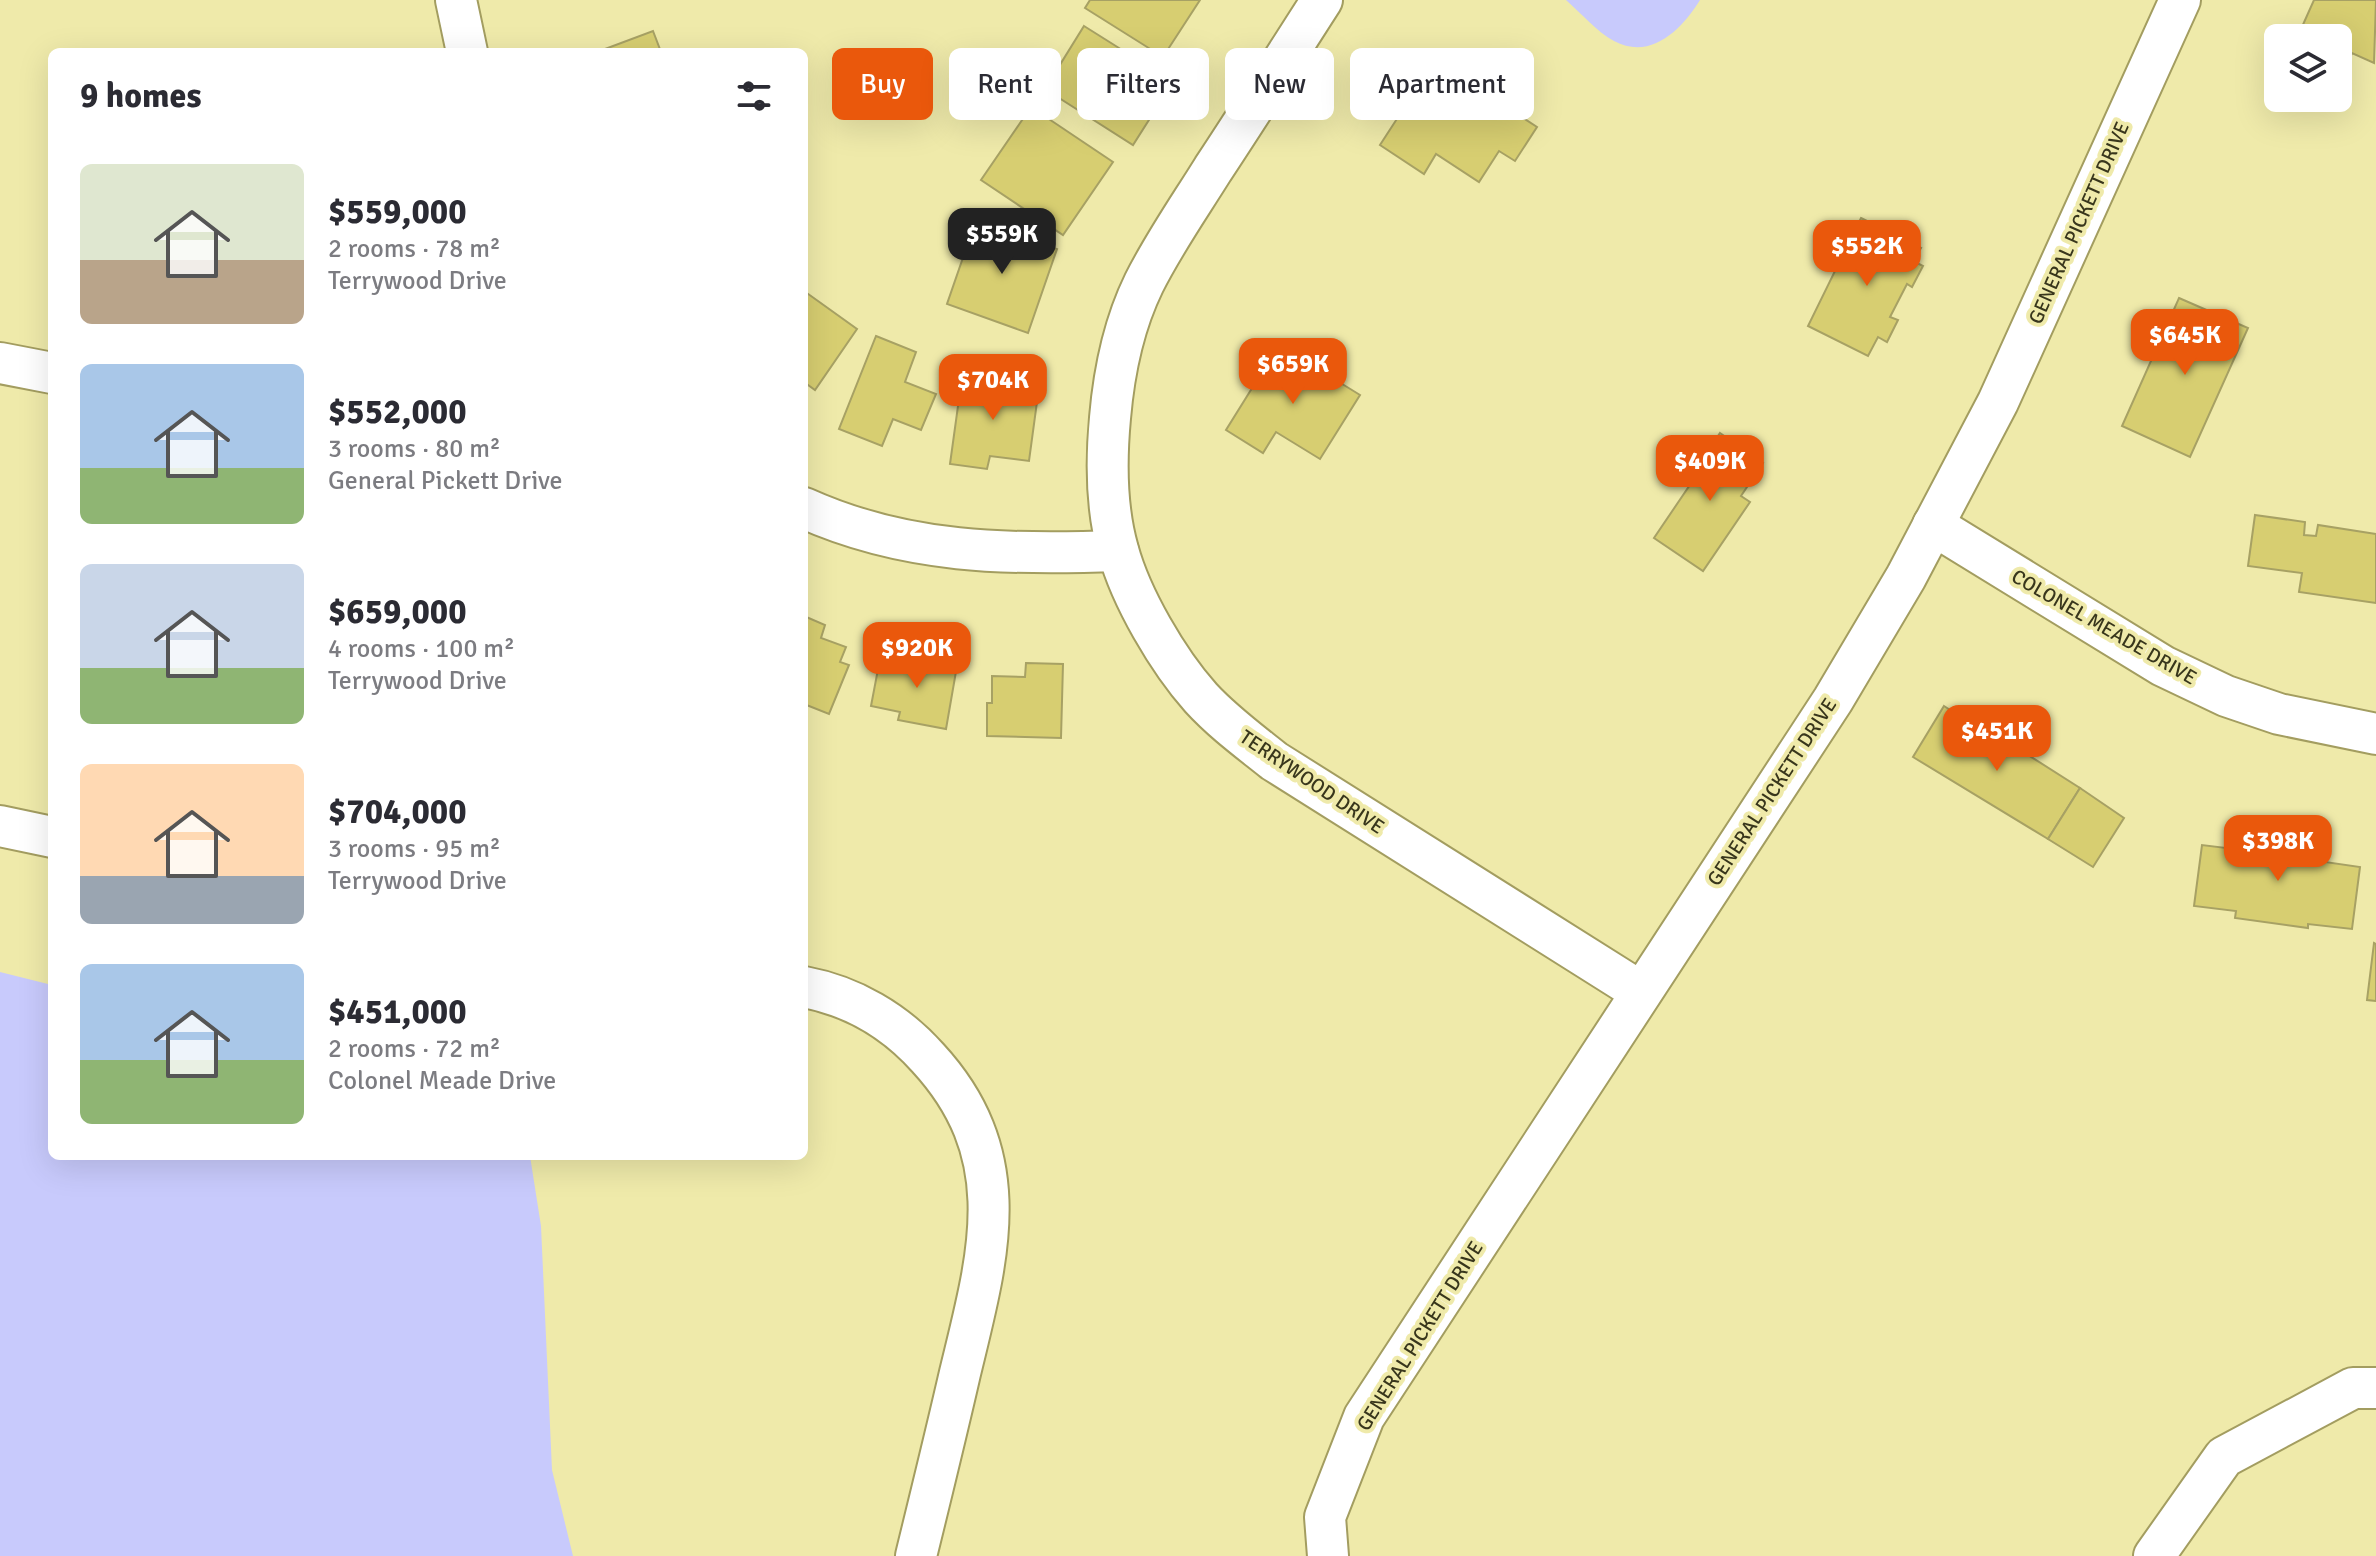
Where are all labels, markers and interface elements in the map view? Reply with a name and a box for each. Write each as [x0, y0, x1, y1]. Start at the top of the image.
map controls [2264, 24, 2352, 112]
button: layers [2264, 24, 2352, 112]
chip: Buy [832, 48, 933, 120]
chip: Rent [949, 48, 1061, 120]
chip: Filters [1077, 48, 1209, 120]
chip: New [1225, 48, 1334, 120]
chip: Apartment [1350, 48, 1534, 120]
icon: filters [732, 74, 776, 118]
text: 9 homes [80, 75, 201, 117]
street label: GENERAL PICKETT DRIVE [2023, 118, 2135, 328]
text: $559,000 [328, 191, 467, 233]
icon: home [144, 196, 240, 292]
pin: $559K [946, 208, 1058, 276]
text: $559K [966, 218, 1038, 250]
pin: $552K [1811, 220, 1923, 288]
text: $552K [1831, 230, 1903, 262]
text: 2 rooms · 78 m² [328, 233, 501, 265]
text: Terrywood Drive [328, 265, 507, 297]
pin: $645K [2129, 309, 2241, 377]
text: $645K [2149, 319, 2221, 351]
pin: $659K [1237, 338, 1349, 406]
text: $659K [1257, 348, 1329, 380]
pin: $704K [937, 354, 1049, 422]
text: $704K [957, 364, 1029, 396]
text: $552,000 [328, 391, 467, 433]
icon: home [144, 396, 240, 492]
text: 3 rooms · 80 m² [328, 433, 501, 465]
pin: $409K [1654, 435, 1766, 503]
text: $409K [1674, 445, 1746, 477]
text: General Pickett Drive [328, 465, 563, 497]
street label: COLONEL MEADE DRIVE [2007, 564, 2201, 690]
text: $659,000 [328, 591, 467, 633]
icon: home [144, 596, 240, 692]
pin: $920K [861, 622, 973, 690]
text: $920K [881, 632, 953, 664]
text: 4 rooms · 100 m² [328, 633, 515, 665]
text: Terrywood Drive [328, 665, 507, 697]
street label: GENERAL PICKETT DRIVE [1702, 693, 1842, 891]
pin: $451K [1941, 705, 2053, 773]
text: $451K [1961, 715, 2033, 747]
street label: TERRYWOOD DRIVE [1235, 724, 1389, 840]
text: $704,000 [328, 791, 467, 833]
icon: home [144, 796, 240, 892]
pin: $398K [2222, 815, 2334, 883]
text: $398K [2242, 825, 2314, 857]
text: 3 rooms · 95 m² [328, 833, 501, 865]
text: Terrywood Drive [328, 865, 507, 897]
text: $451,000 [328, 991, 467, 1033]
icon: home [144, 996, 240, 1092]
text: 2 rooms · 72 m² [328, 1033, 501, 1065]
text: Colonel Meade Drive [328, 1065, 556, 1097]
street label: GENERAL PICKETT DRIVE [1351, 1237, 1489, 1435]

